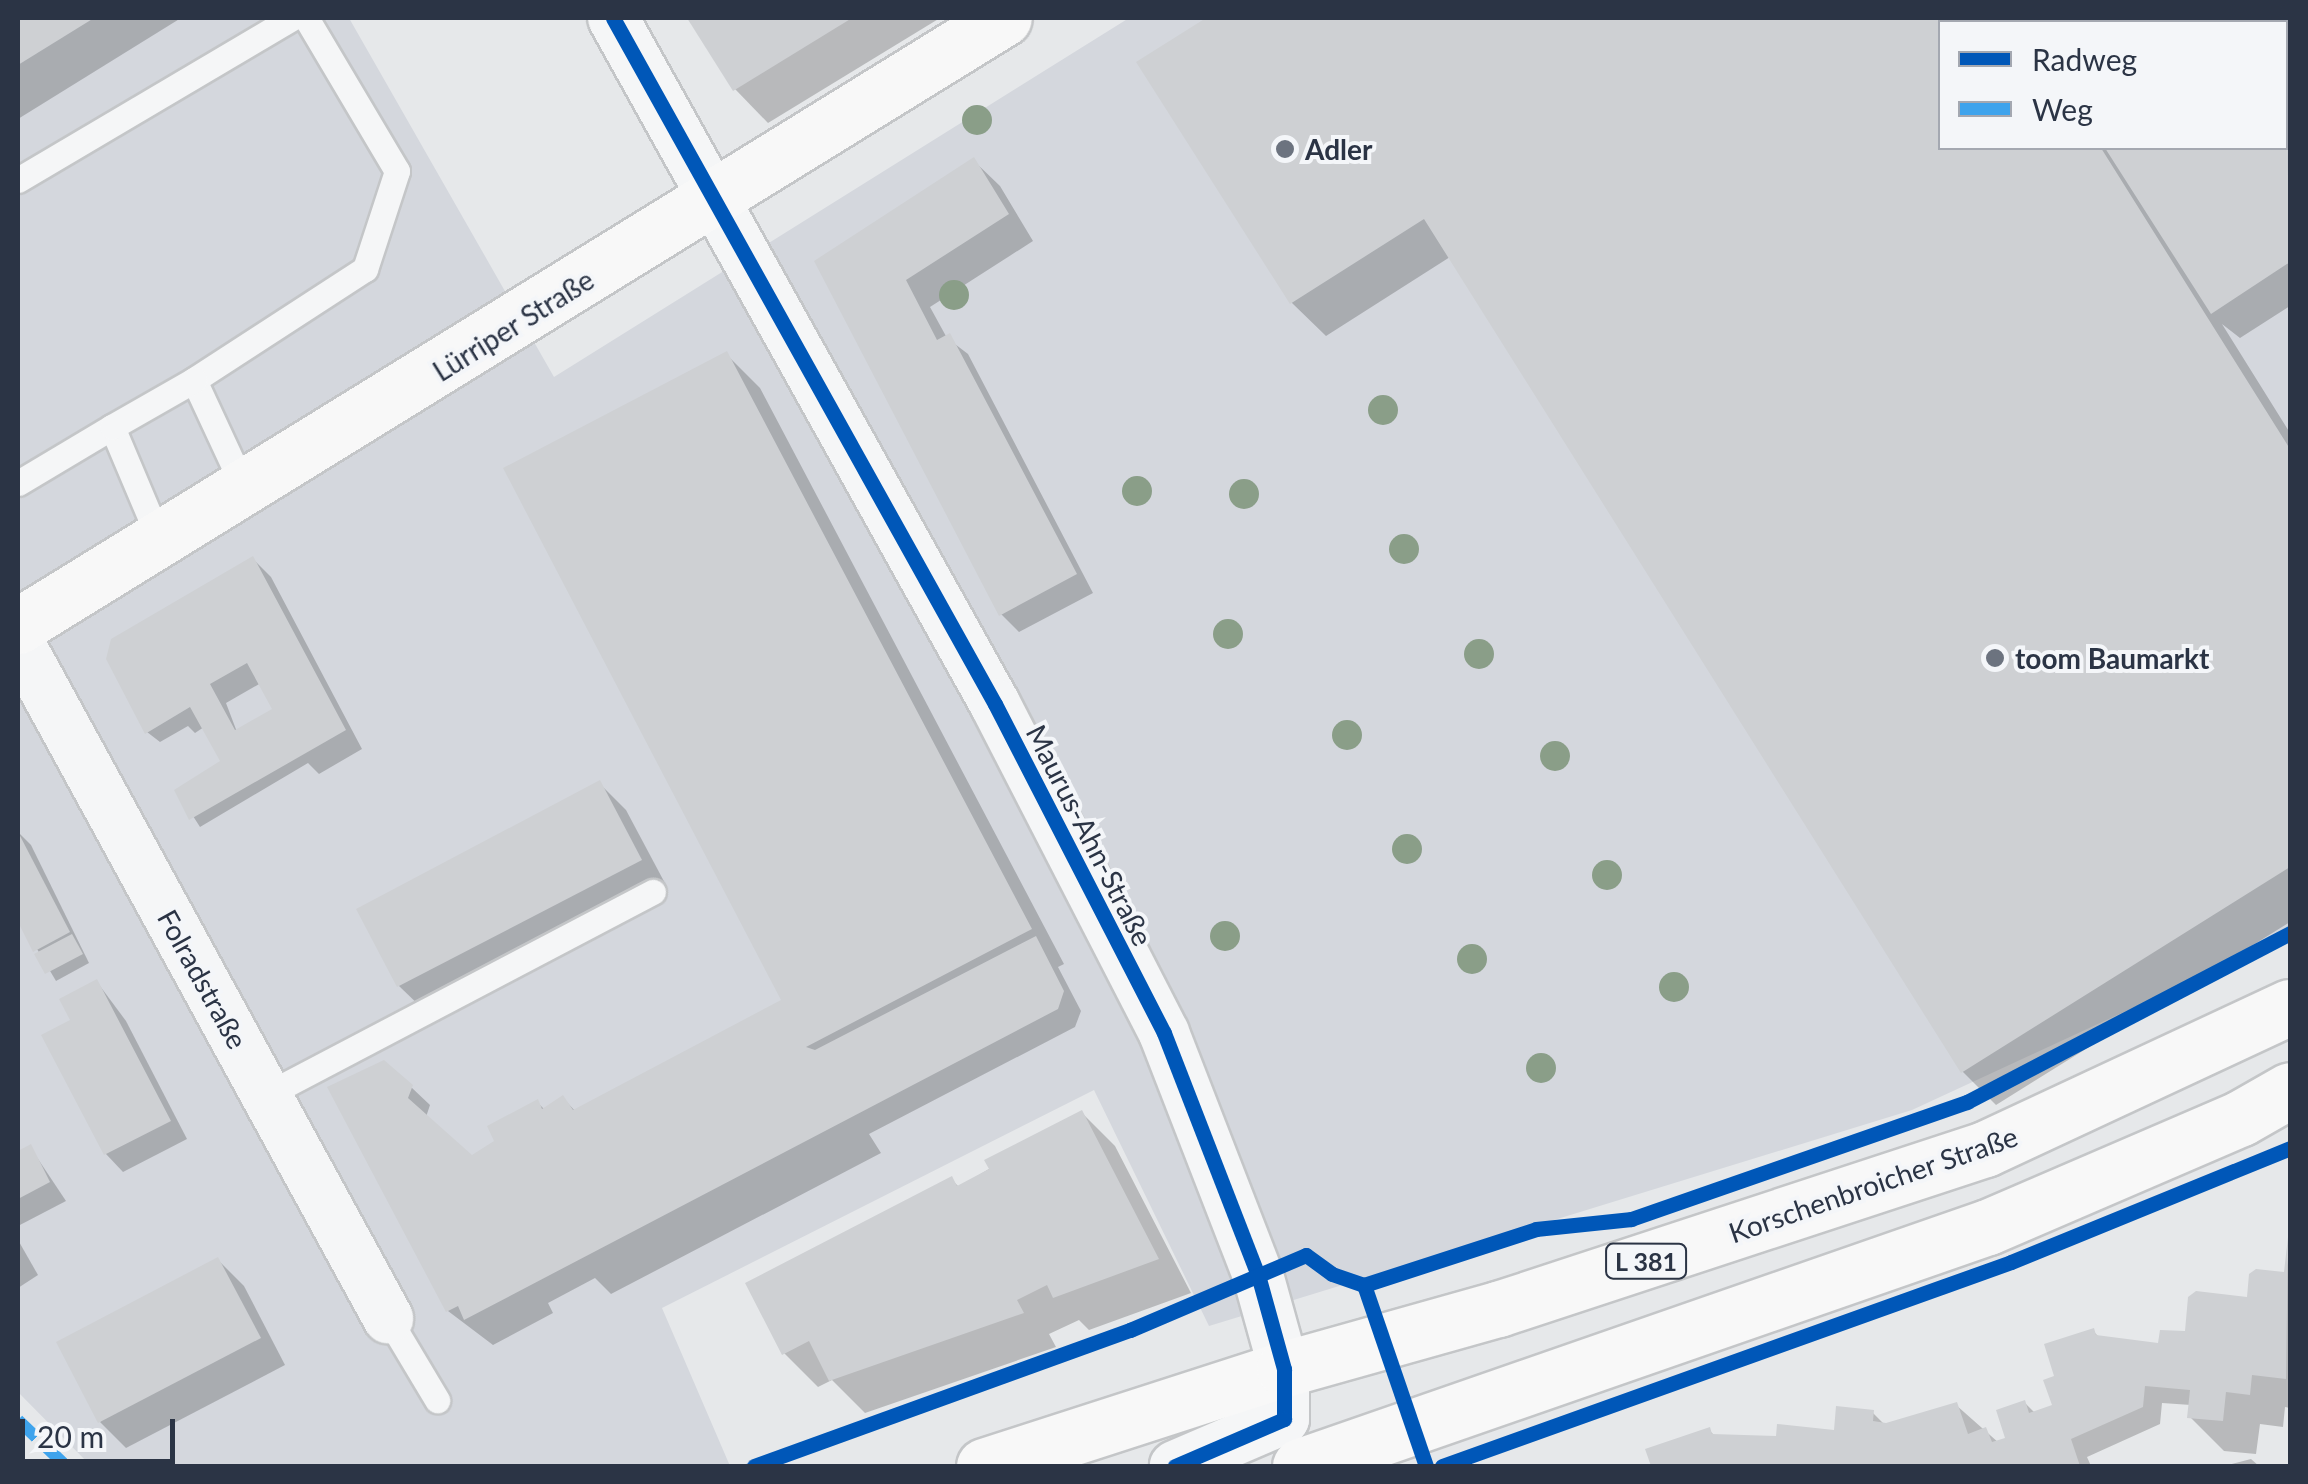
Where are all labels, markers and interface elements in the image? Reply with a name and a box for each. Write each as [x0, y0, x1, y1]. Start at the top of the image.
legend [1938, 20, 2288, 150]
text: Radweg [2032, 41, 2137, 77]
text: Weg [2032, 91, 2093, 127]
place label: Adler [1305, 132, 1372, 166]
marker: Adler [1274, 138, 1296, 160]
street label: Lürriper Straße [426, 262, 600, 388]
place label: toom Baumarkt [2015, 641, 2209, 675]
marker: toom Baumarkt [1984, 647, 2006, 669]
street label: Maurus-Ahn-Straße [1020, 719, 1160, 951]
street label: Folradstraße [151, 904, 255, 1054]
street label: Korschenbroicher Straße [1724, 1119, 2022, 1249]
road number: L 381 [1604, 1241, 1688, 1281]
scale bar [25, 1399, 180, 1461]
text: 20 m [37, 1418, 104, 1454]

